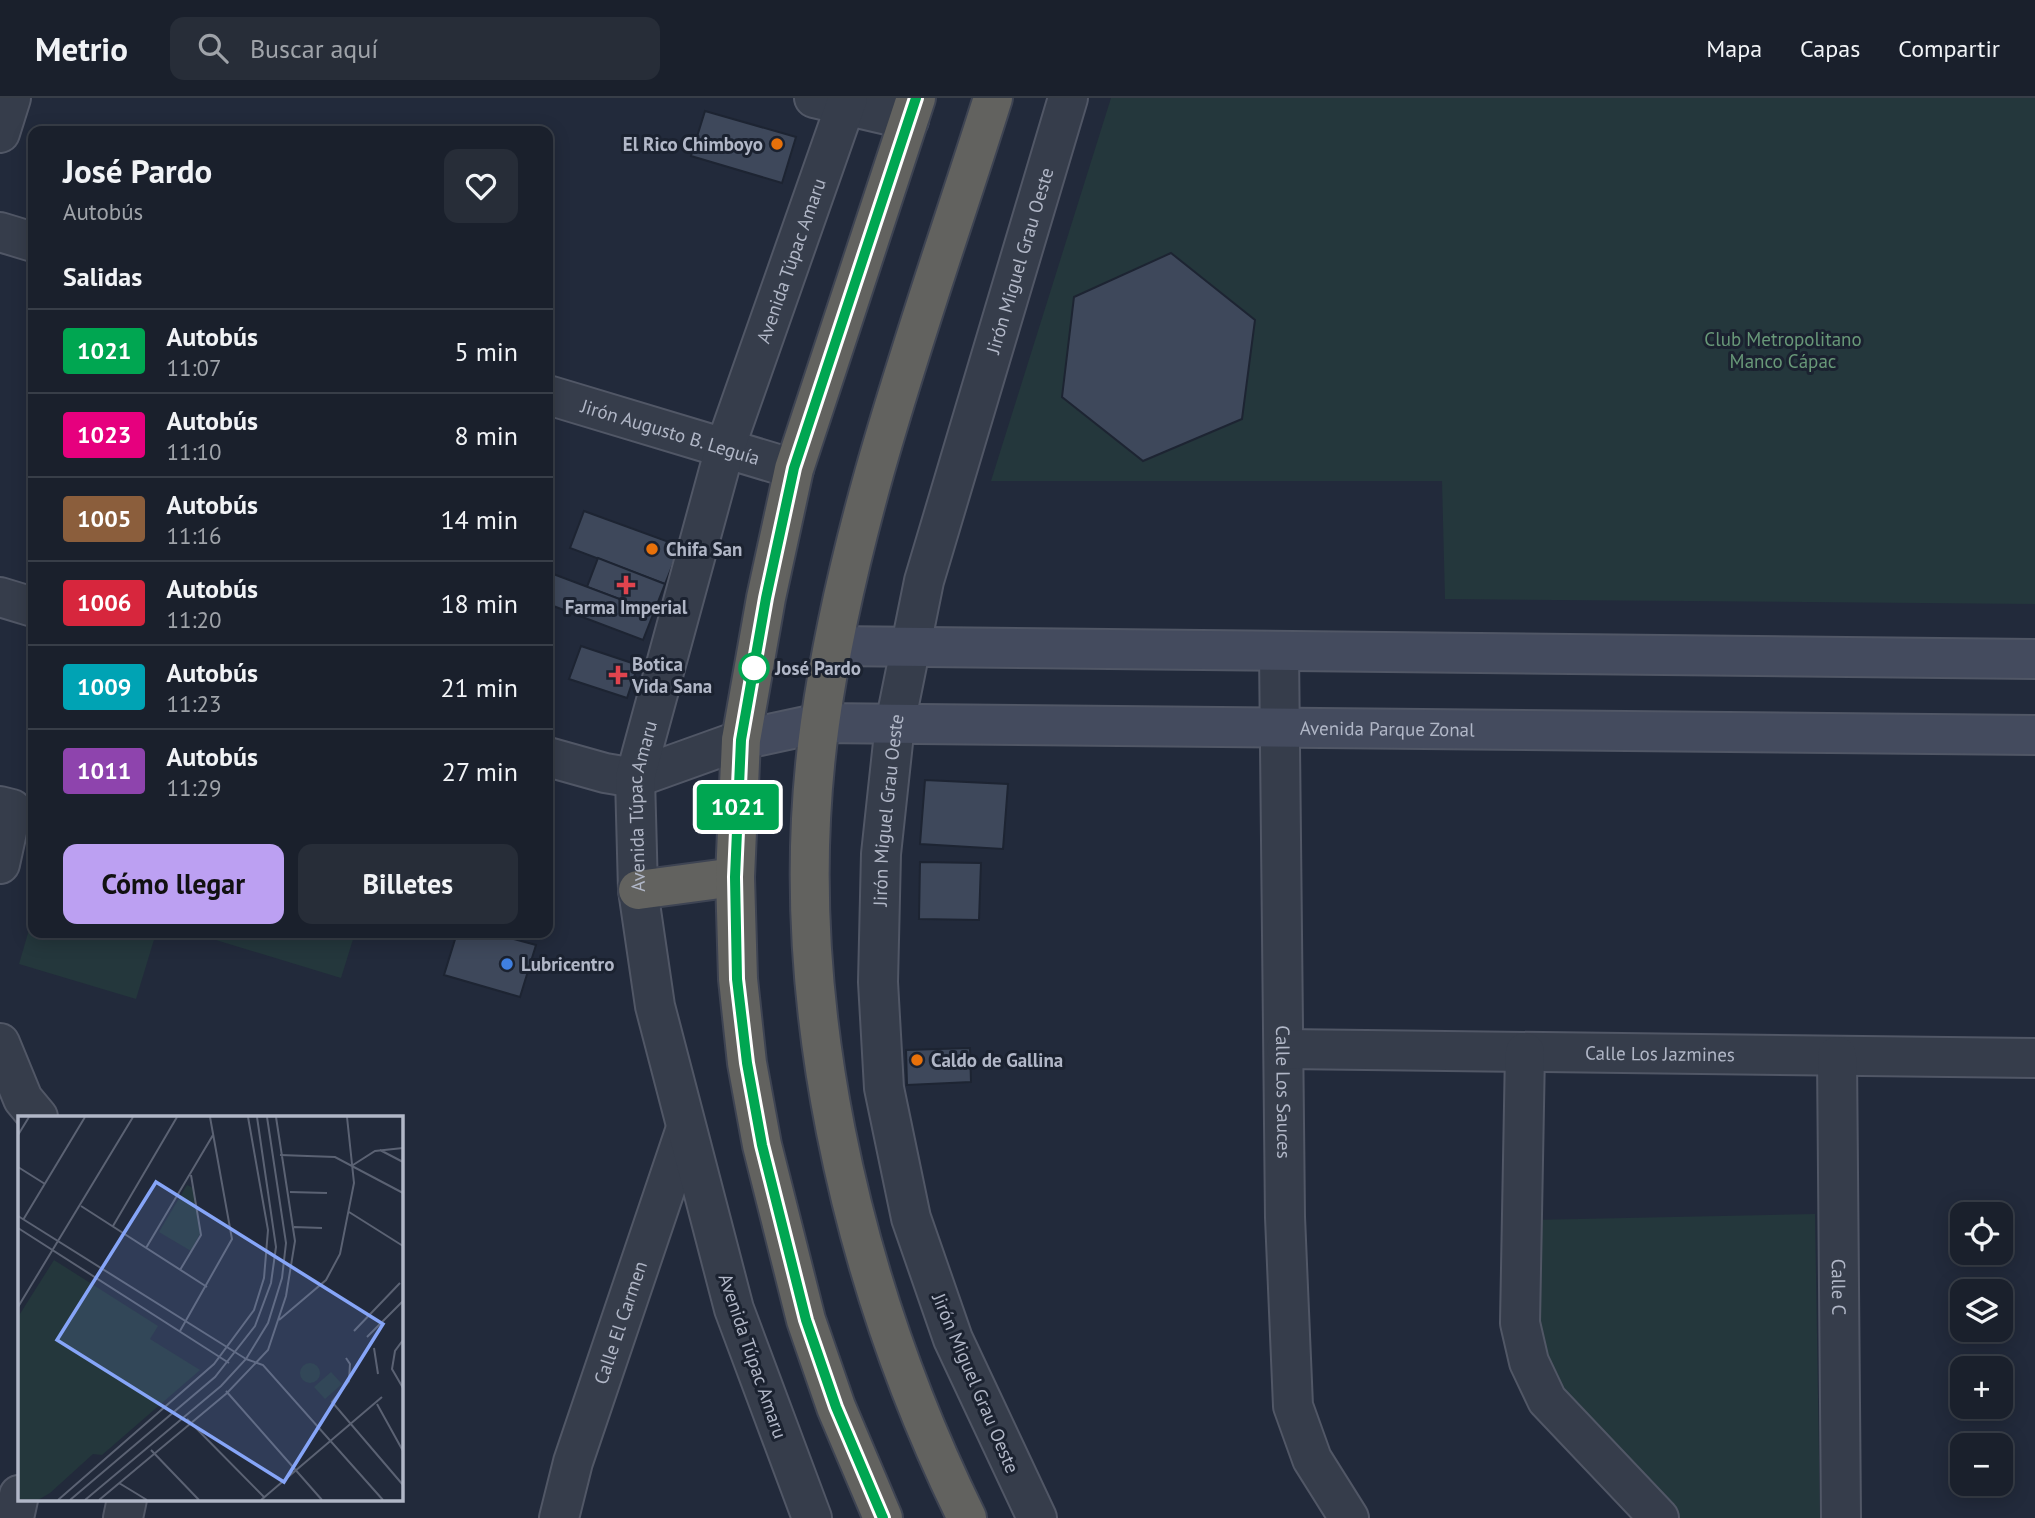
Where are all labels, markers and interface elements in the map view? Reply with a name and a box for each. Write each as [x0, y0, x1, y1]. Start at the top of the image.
search box [170, 17, 660, 80]
text: Metrio [35, 27, 128, 70]
icon: search [194, 29, 232, 67]
text: Buscar aquí [250, 32, 378, 65]
text: Mapa [1706, 33, 1762, 64]
text: Capas [1800, 33, 1860, 64]
text: Compartir [1898, 33, 2000, 64]
place label: El Rico Chimboyo [623, 132, 763, 156]
marker: El Rico Chimboyo [769, 136, 785, 152]
text: José Pardo [63, 149, 212, 192]
button: heart [444, 149, 518, 223]
street label: Jirón Miguel Grau Oeste [980, 164, 1059, 357]
street label: Avenida Túpac Amaru [751, 175, 831, 346]
text: Autobús [63, 197, 143, 226]
text: Salidas [63, 260, 142, 293]
text: Autobús [166, 320, 258, 353]
park label: Club Metropolitano Manco Cápac [1704, 327, 1862, 373]
text: 1021 [77, 335, 131, 366]
text: 5 min [455, 335, 518, 368]
text: 11:07 [166, 353, 222, 382]
street label: Jirón Augusto B. Leguía [577, 393, 763, 470]
text: Autobús [166, 404, 258, 437]
text: 1023 [77, 419, 131, 450]
text: 8 min [455, 419, 518, 452]
text: 11:10 [166, 437, 222, 466]
text: Autobús [166, 488, 258, 521]
text: 1005 [77, 503, 131, 534]
text: 14 min [440, 503, 518, 536]
text: 11:16 [166, 521, 222, 550]
place label: Chifa San [666, 537, 742, 561]
marker: Chifa San [644, 541, 660, 557]
text: Autobús [166, 572, 258, 605]
marker: Farma Imperial [618, 577, 634, 593]
text: 1006 [77, 587, 131, 618]
text: 18 min [440, 587, 518, 620]
place label: Farma Imperial [565, 595, 688, 619]
text: 11:20 [166, 605, 222, 634]
place label: Botica Vida Sana [631, 652, 712, 698]
marker: José Pardo [739, 653, 769, 683]
text: Autobús [166, 656, 258, 689]
place label: José Pardo [774, 656, 861, 680]
marker: Botica Vida Sana [610, 667, 626, 683]
text: 1009 [77, 671, 131, 702]
text: 21 min [440, 671, 518, 704]
text: 11:23 [166, 689, 222, 718]
street label: Jirón Miguel Grau Oeste [868, 712, 909, 908]
street label: Avenida Parque Zonal [1300, 716, 1475, 741]
street label: Avenida Túpac Amaru [623, 718, 662, 892]
text: Autobús [166, 740, 258, 773]
text: 1011 [77, 755, 131, 786]
text: 27 min [442, 755, 518, 788]
text: 11:29 [166, 773, 222, 802]
line badge: 1021 [689, 784, 787, 830]
text: 1021 [711, 791, 765, 822]
button: Cómo llegar [63, 844, 284, 924]
button: Billetes [298, 844, 518, 924]
place label: Lubricentro [521, 952, 614, 976]
marker: Lubricentro [499, 956, 515, 972]
street label: Calle Los Sauces [1271, 1025, 1296, 1159]
street label: Calle Los Jazmines [1585, 1041, 1735, 1066]
place label: Caldo de Gallina [931, 1048, 1063, 1072]
marker: Caldo de Gallina [909, 1052, 925, 1068]
inset map [18, 1116, 402, 1500]
map controls [1950, 1202, 2013, 1496]
button: locate [1950, 1202, 2013, 1265]
street label: Calle El Carmen [588, 1258, 652, 1387]
street label: Calle C [1827, 1259, 1851, 1316]
street label: Avenida Túpac Amaru [713, 1270, 793, 1442]
button: layers [1950, 1279, 2013, 1342]
street label: Jirón Miguel Grau Oeste [927, 1289, 1025, 1476]
button: + [1950, 1356, 2013, 1419]
button: − [1950, 1433, 2013, 1496]

